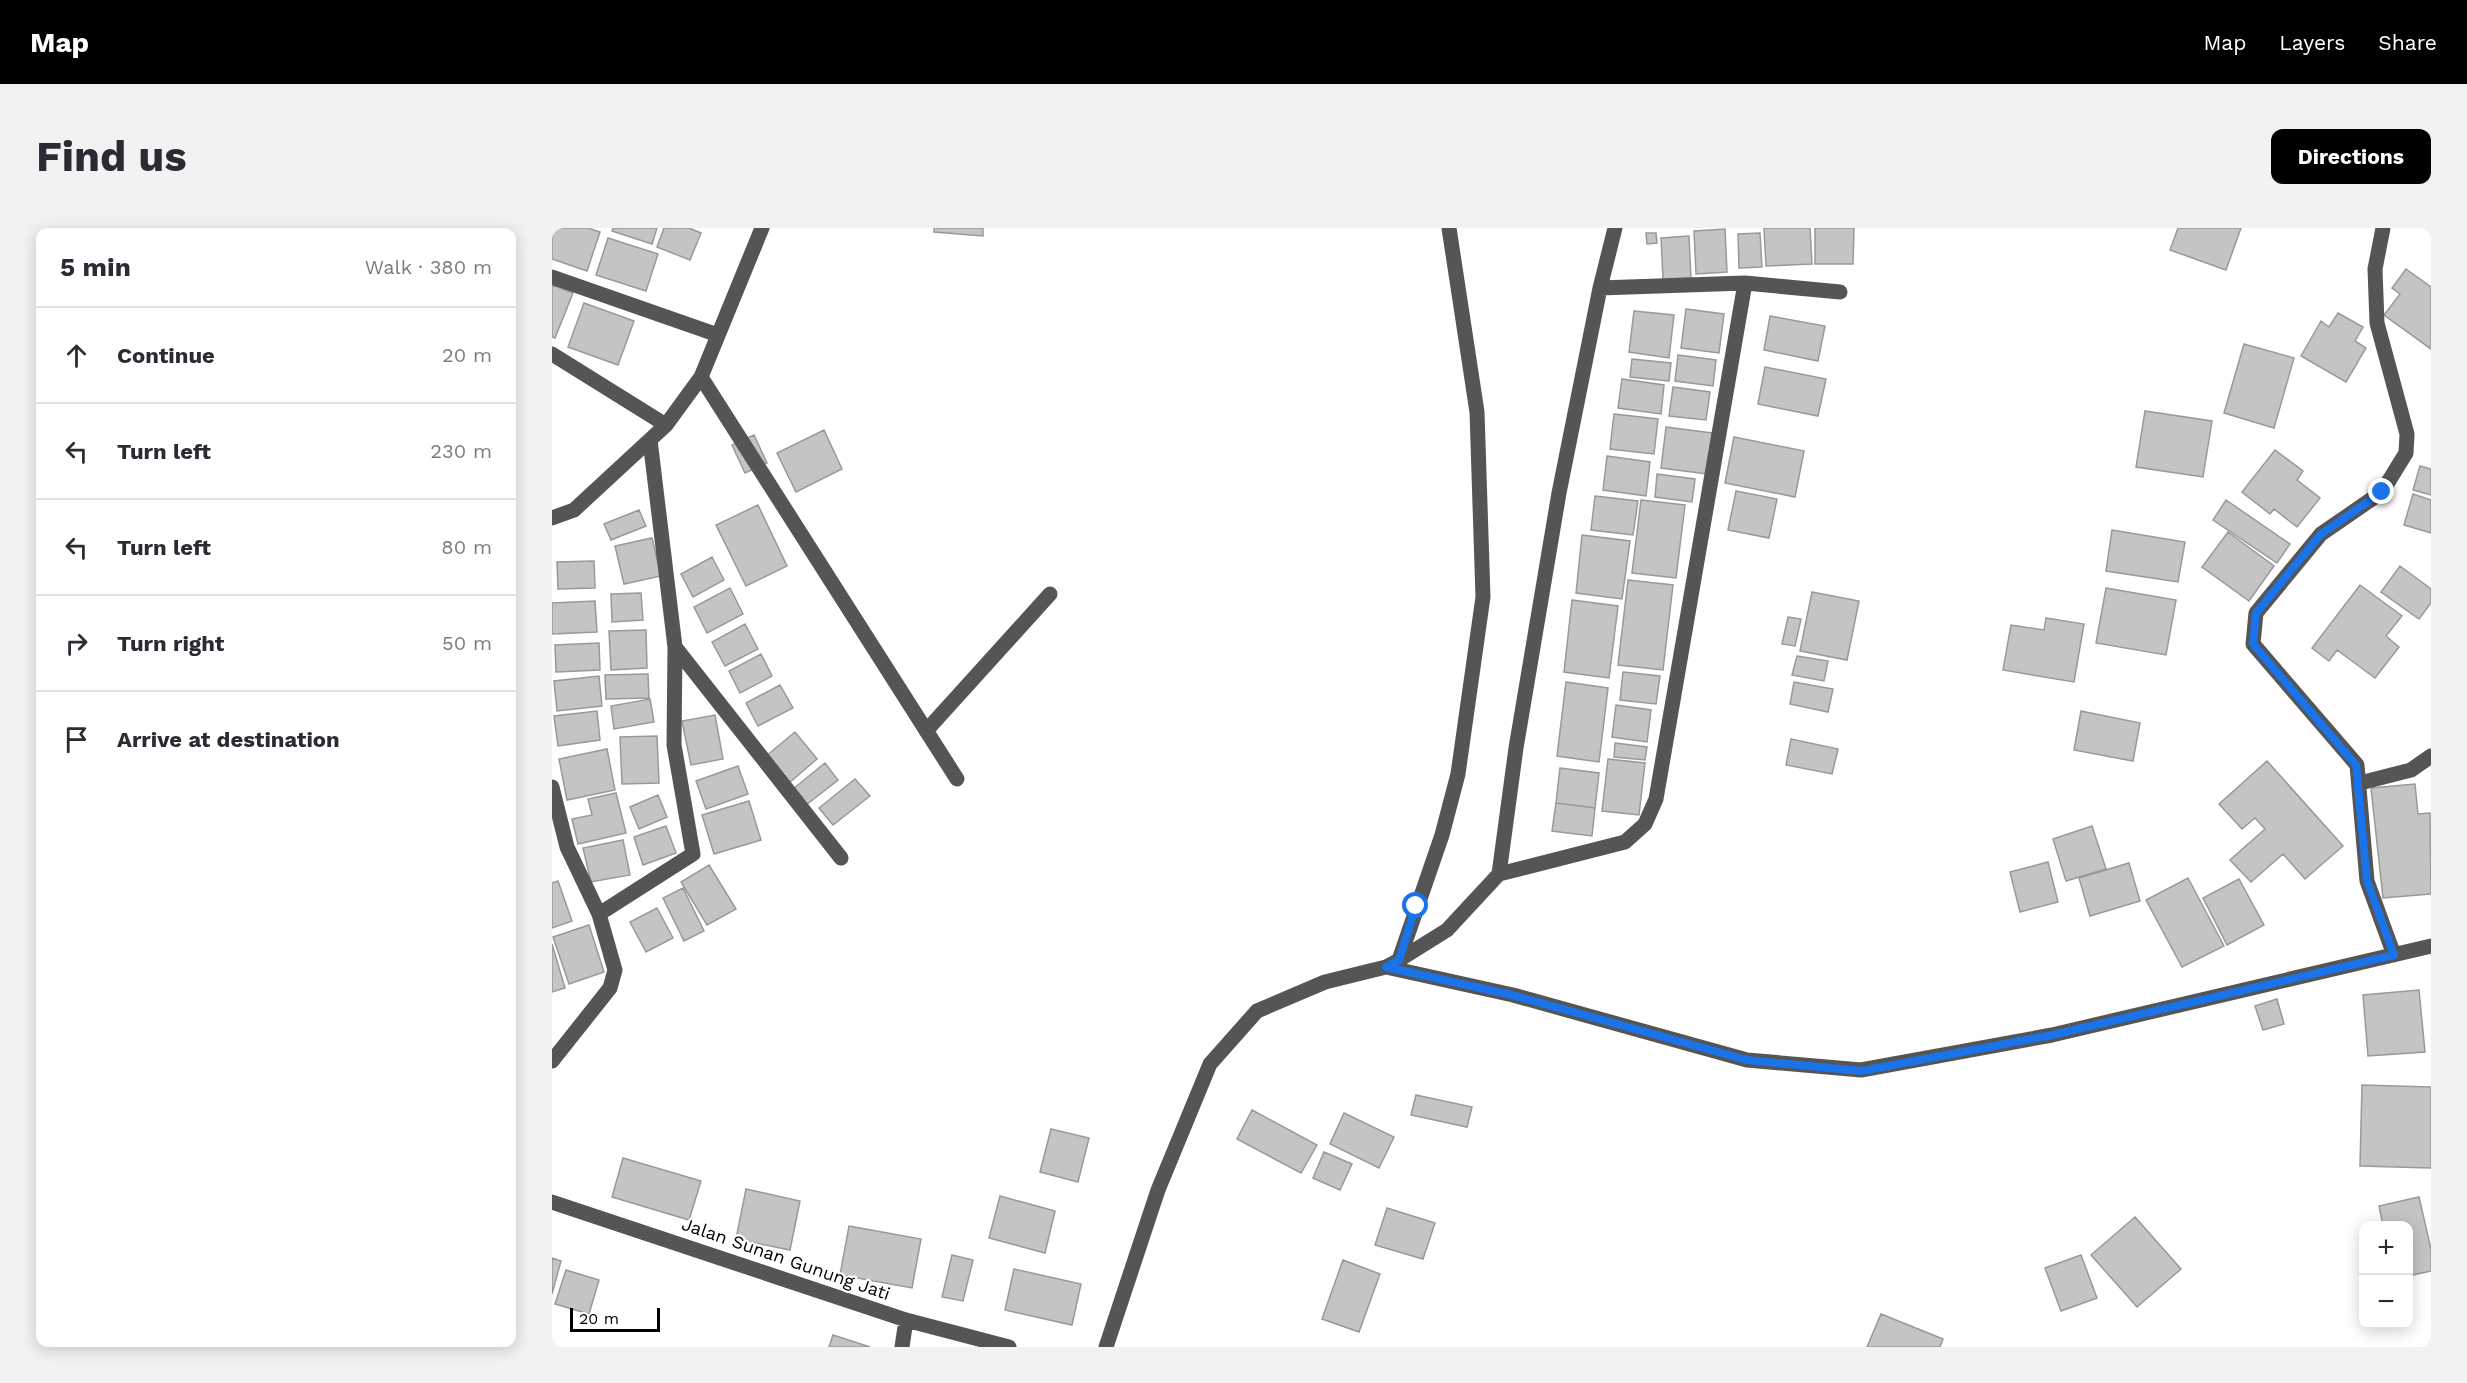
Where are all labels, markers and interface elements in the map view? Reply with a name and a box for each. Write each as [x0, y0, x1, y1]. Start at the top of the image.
text: Map [30, 26, 89, 59]
text: Map [2203, 30, 2246, 55]
text: Layers [2279, 30, 2345, 55]
text: Share [2378, 30, 2437, 55]
button: Directions [2271, 129, 2431, 184]
text: Find us [36, 132, 187, 181]
text: 5 min [60, 252, 131, 282]
text: Walk · 380 m [365, 255, 492, 279]
icon: ahead [60, 339, 93, 372]
text: Continue [117, 343, 215, 368]
text: 20 m [442, 343, 492, 367]
icon: left [60, 435, 93, 468]
text: Turn left [117, 439, 211, 464]
text: 230 m [430, 439, 492, 463]
route end [2368, 478, 2394, 504]
icon: left [60, 531, 93, 564]
text: Turn left [117, 535, 211, 560]
text: 80 m [441, 535, 492, 559]
icon: right [60, 627, 93, 660]
text: Turn right [117, 631, 224, 656]
text: 50 m [442, 631, 492, 655]
icon: arrive [60, 723, 93, 756]
text: Arrive at destination [117, 727, 340, 752]
route start [1402, 892, 1428, 918]
street label: Jalan Sunan Gunung Jati [679, 1213, 893, 1304]
map controls [2359, 1221, 2413, 1329]
button: + [2359, 1221, 2413, 1275]
button: − [2359, 1275, 2413, 1329]
scale bar [570, 1305, 660, 1332]
text: 20 m [579, 1309, 619, 1328]

